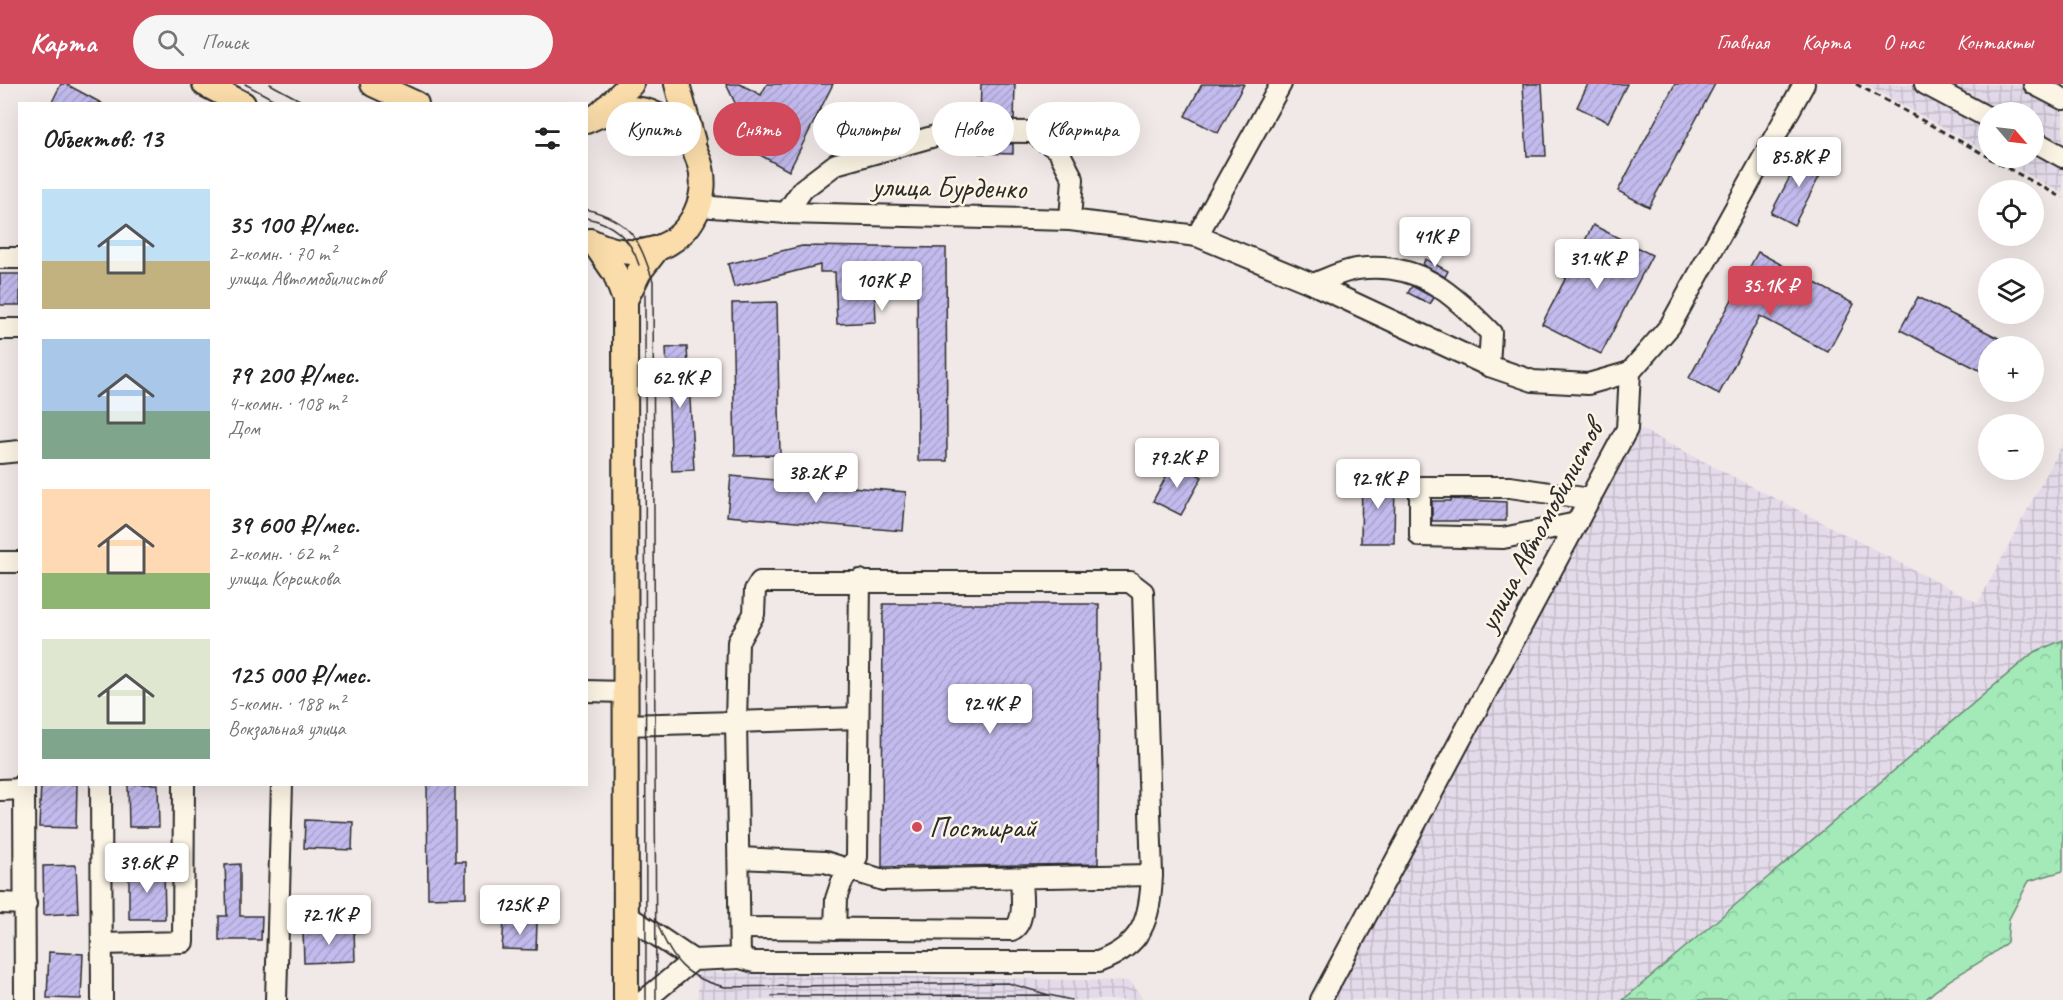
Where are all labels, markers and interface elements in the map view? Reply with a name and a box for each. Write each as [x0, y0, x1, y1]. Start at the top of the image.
search box [133, 15, 553, 69]
text: Карта [30, 25, 97, 60]
icon: search [154, 26, 187, 59]
text: Поиск [202, 28, 248, 56]
text: Главная [1716, 29, 1769, 55]
text: Карта [1802, 29, 1850, 55]
text: О нас [1883, 29, 1924, 55]
text: Контакты [1957, 29, 2033, 55]
chip: Купить [606, 102, 701, 156]
chip: Снять [713, 102, 801, 156]
chip: Фильтры [813, 102, 920, 156]
chip: Новое [932, 102, 1014, 156]
chip: Квартира [1026, 102, 1140, 156]
north arrow [1978, 102, 2044, 168]
map controls [1978, 102, 2044, 480]
text: Объектов: 13 [42, 122, 162, 155]
icon: filters [531, 122, 564, 155]
pin: 85.8K ₽ [1744, 137, 1854, 188]
text: 85.8K ₽ [1771, 144, 1827, 169]
street label: улица Бурденко [869, 167, 1028, 207]
button: locate [1978, 180, 2044, 246]
text: 35 100 ₽/мес. [228, 208, 359, 241]
icon: home [90, 213, 162, 285]
pin: 41K ₽ [1393, 217, 1477, 268]
text: 41K ₽ [1413, 224, 1457, 249]
pin: 31.4K ₽ [1542, 239, 1652, 290]
text: 2-комн. · 70 m² [228, 241, 336, 266]
text: 31.4K ₽ [1569, 246, 1625, 271]
button: layers [1978, 258, 2044, 324]
pin: 107K ₽ [833, 261, 931, 312]
text: улица Автомобилистов [228, 266, 383, 291]
pin: 35.1K ₽ [1715, 266, 1825, 317]
text: 107K ₽ [856, 268, 908, 293]
text: 35.1K ₽ [1742, 273, 1798, 298]
button: + [1978, 336, 2044, 402]
text: 79 200 ₽/мес. [228, 358, 359, 391]
pin: 62.9K ₽ [625, 358, 735, 409]
icon: home [90, 363, 162, 435]
text: 62.9K ₽ [652, 365, 708, 390]
text: 4-комн. · 108 m² [228, 391, 345, 416]
street label: улица Автомобилистов [1468, 408, 1615, 639]
button: − [1978, 414, 2044, 480]
text: Дом [228, 416, 260, 441]
pin: 79.2K ₽ [1122, 438, 1232, 489]
text: 79.2K ₽ [1149, 445, 1205, 470]
pin: 38.2K ₽ [761, 453, 871, 504]
pin: 92.9K ₽ [1323, 459, 1433, 510]
text: 38.2K ₽ [788, 460, 844, 485]
text: 92.9K ₽ [1350, 466, 1406, 491]
text: 39 600 ₽/мес. [228, 508, 359, 541]
icon: home [90, 513, 162, 585]
text: 2-комн. · 62 m² [228, 541, 336, 566]
text: улица Корсикова [228, 566, 340, 591]
text: 125 000 ₽/мес. [228, 658, 370, 691]
icon: home [90, 663, 162, 735]
pin: 92.4K ₽ [935, 684, 1045, 735]
text: 5-комн. · 188 m² [228, 691, 345, 716]
text: 92.4K ₽ [962, 691, 1018, 716]
text: Вокзальная улица [228, 716, 345, 741]
place label: Постирай [929, 808, 1038, 846]
marker: Постирай [910, 820, 924, 834]
pin: 39.6K ₽ [92, 843, 202, 894]
text: 39.6K ₽ [119, 850, 175, 875]
pin: 125K ₽ [471, 885, 569, 936]
text: 125K ₽ [494, 892, 546, 917]
pin: 72.1K ₽ [274, 895, 384, 946]
text: 72.1K ₽ [301, 902, 357, 927]

